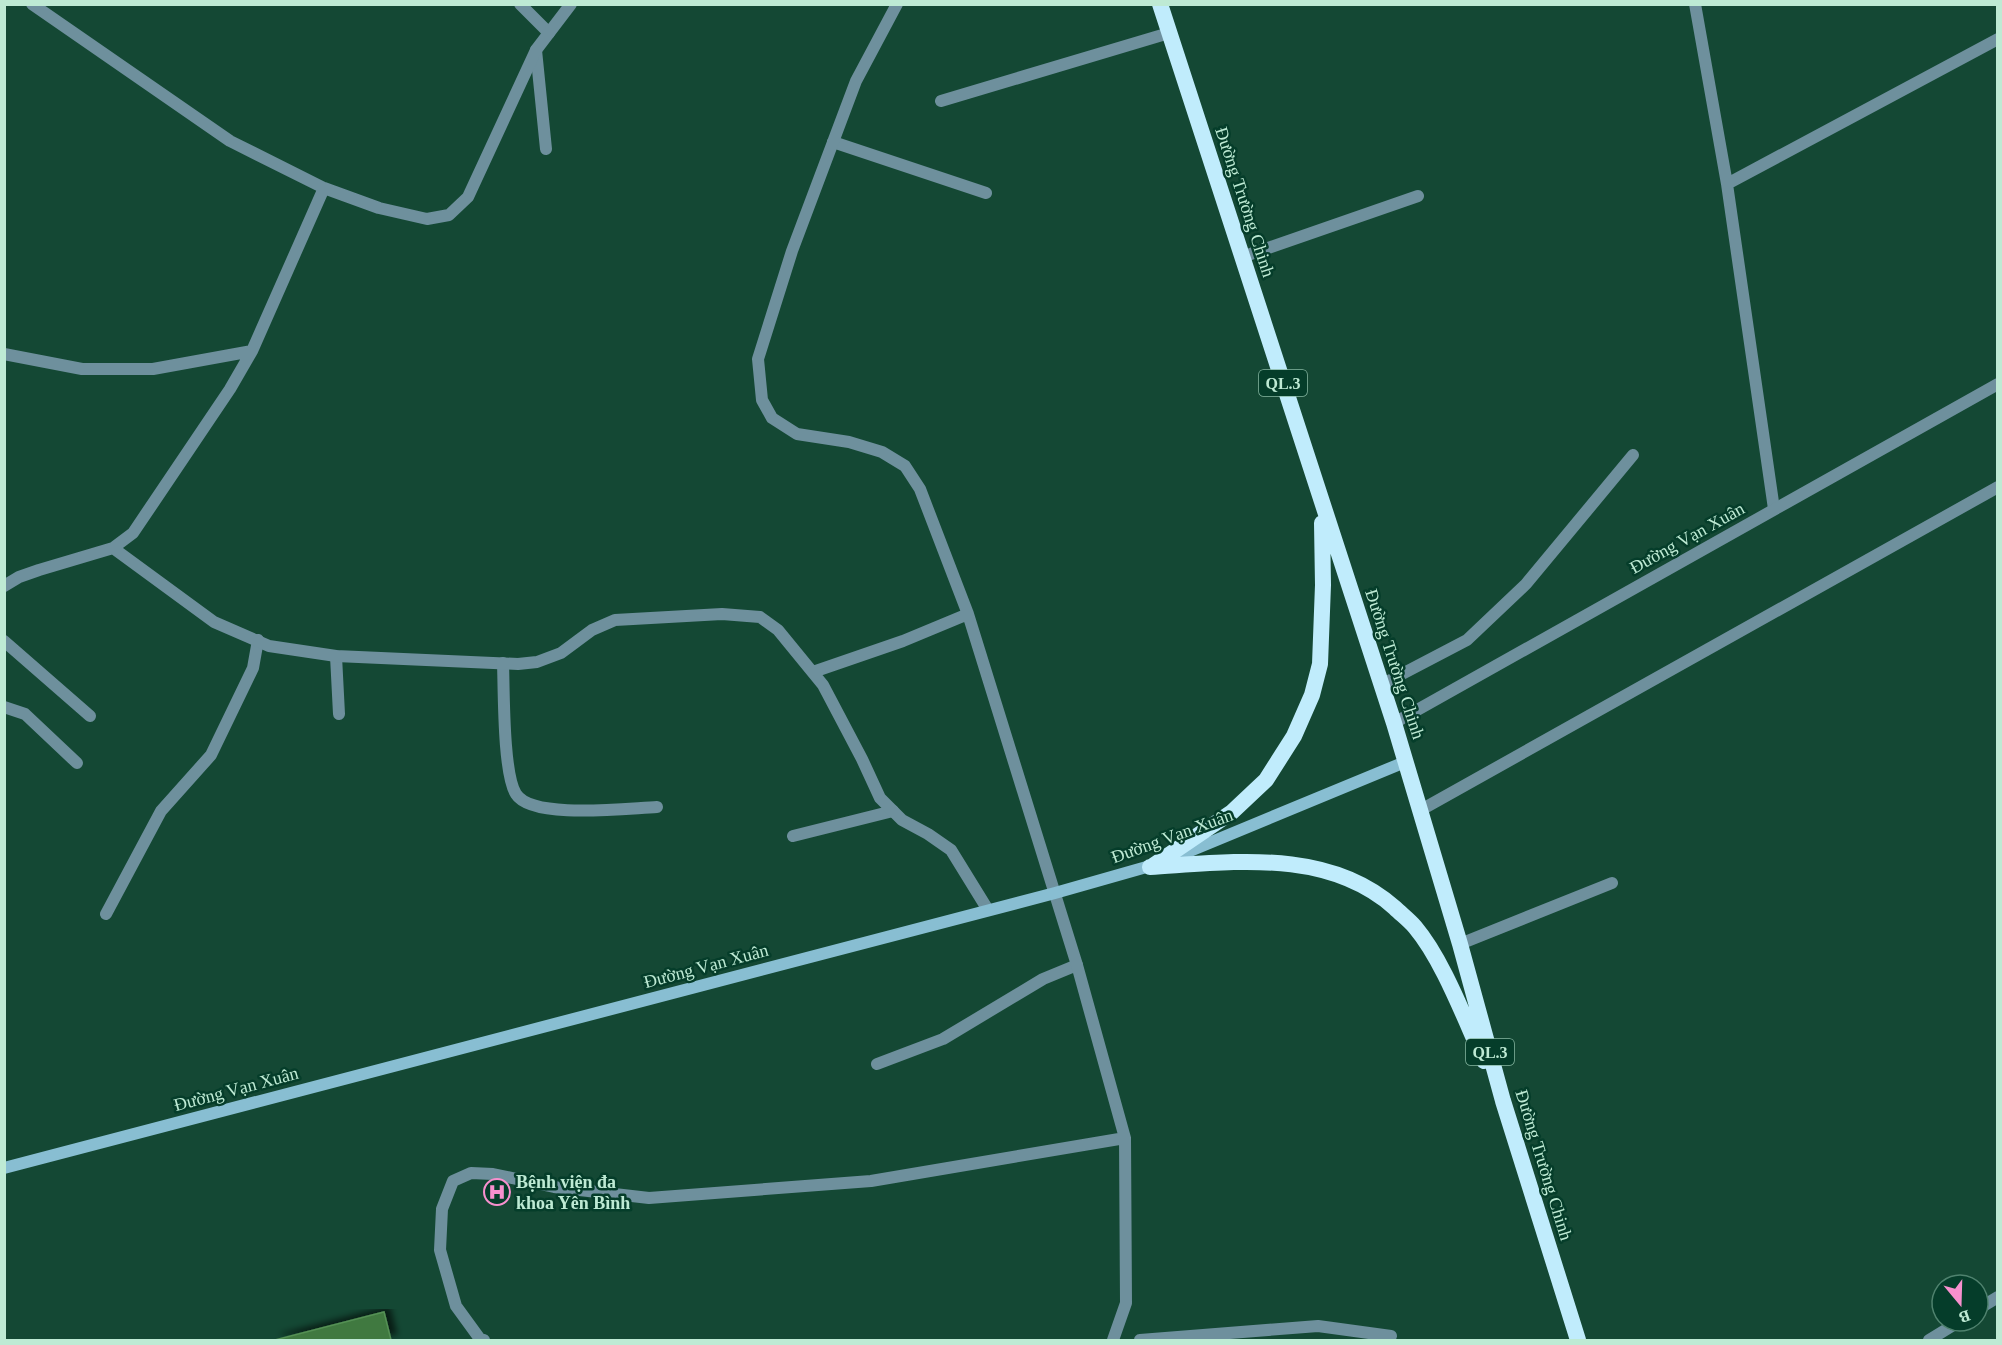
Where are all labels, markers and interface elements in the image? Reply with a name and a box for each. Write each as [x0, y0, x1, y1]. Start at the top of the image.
street label: Đường Trường Chinh [1211, 124, 1279, 280]
road number: QL.3 [1259, 370, 1307, 396]
street label: Đường Vạn Xuân [1626, 498, 1748, 578]
street label: Đường Trường Chinh [1361, 586, 1429, 742]
street label: Đường Vạn Xuân [1108, 805, 1236, 867]
street label: Đường Vạn Xuân [642, 940, 770, 992]
road number: QL.3 [1466, 1039, 1514, 1065]
street label: Đường Vạn Xuân [172, 1063, 300, 1115]
street label: Đường Trường Chinh [1512, 1087, 1576, 1243]
place label: Bệnh viện đa khoa Yên Bình [516, 1172, 630, 1213]
hospital icon: Bệnh viện đa khoa Yên Bình [482, 1177, 512, 1207]
north arrow [1930, 1273, 1990, 1333]
text: B [1957, 1307, 1973, 1327]

